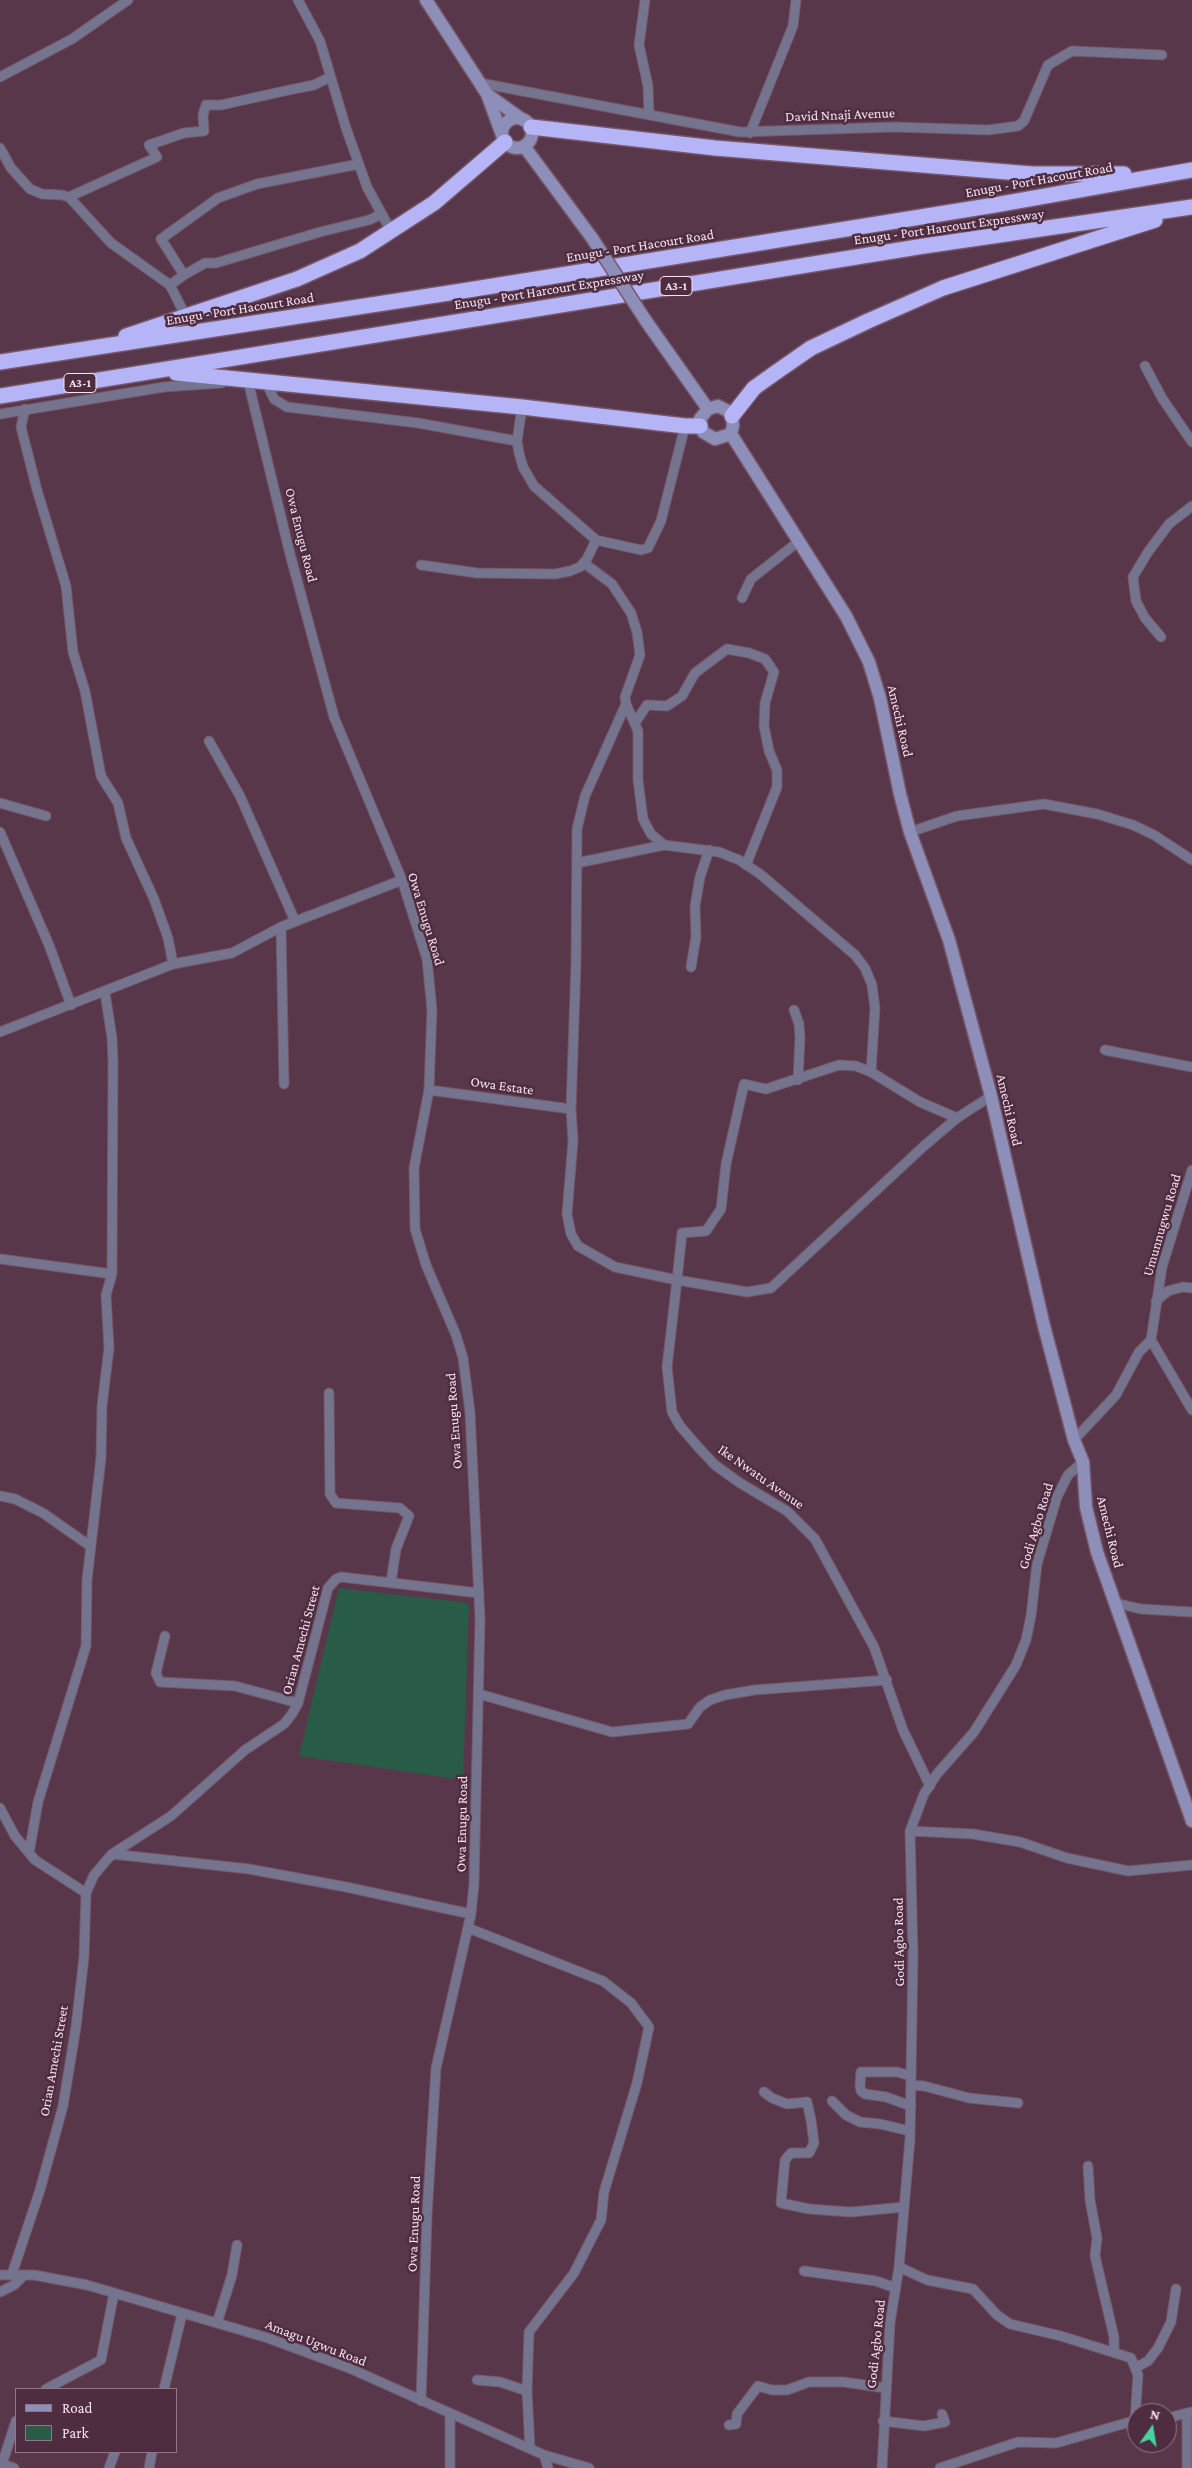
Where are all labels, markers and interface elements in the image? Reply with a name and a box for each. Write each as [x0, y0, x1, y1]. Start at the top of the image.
street label: David Nnaji Avenue [785, 105, 895, 125]
street label: Enugu - Port Hacourt Road [964, 159, 1114, 201]
street label: Enugu - Port Harcourt Expressway [853, 205, 1045, 249]
street label: Enugu - Port Hacourt Road [565, 226, 715, 266]
street label: Enugu - Port Harcourt Expressway [453, 267, 645, 313]
road number: A3-1 [660, 276, 692, 296]
street label: Enugu - Port Hacourt Road [165, 289, 315, 329]
road number: A3-1 [64, 373, 96, 392]
street label: Owa Enugu Road [281, 486, 321, 584]
street label: Amechi Road [884, 683, 916, 759]
street label: Owa Enugu Road [404, 870, 448, 968]
street label: Amechi Road [993, 1072, 1025, 1148]
street label: Owa Estate [469, 1073, 535, 1099]
street label: Umunnugwu Road [1139, 1172, 1185, 1278]
street label: Owa Enugu Road [442, 1372, 466, 1470]
street label: Ike Nwatu Avenue [715, 1441, 807, 1513]
street label: Godi Agbo Road [1015, 1481, 1057, 1571]
street label: Amechi Road [1093, 1494, 1127, 1570]
street label: Orian Amechi Street [278, 1584, 324, 1696]
street label: Owa Enugu Road [453, 1776, 471, 1872]
street label: Godi Agbo Road [890, 1897, 908, 1987]
street label: Orian Amechi Street [36, 2004, 72, 2118]
street label: Owa Enugu Road [404, 2176, 424, 2272]
street label: Godi Agbo Road [863, 2299, 889, 2389]
street label: Amagu Ugwu Road [263, 2316, 369, 2370]
legend [15, 2388, 178, 2453]
text: Road [62, 2400, 92, 2416]
north arrow [1127, 2403, 1177, 2453]
text: N [1149, 2405, 1162, 2423]
text: Park [62, 2425, 89, 2441]

